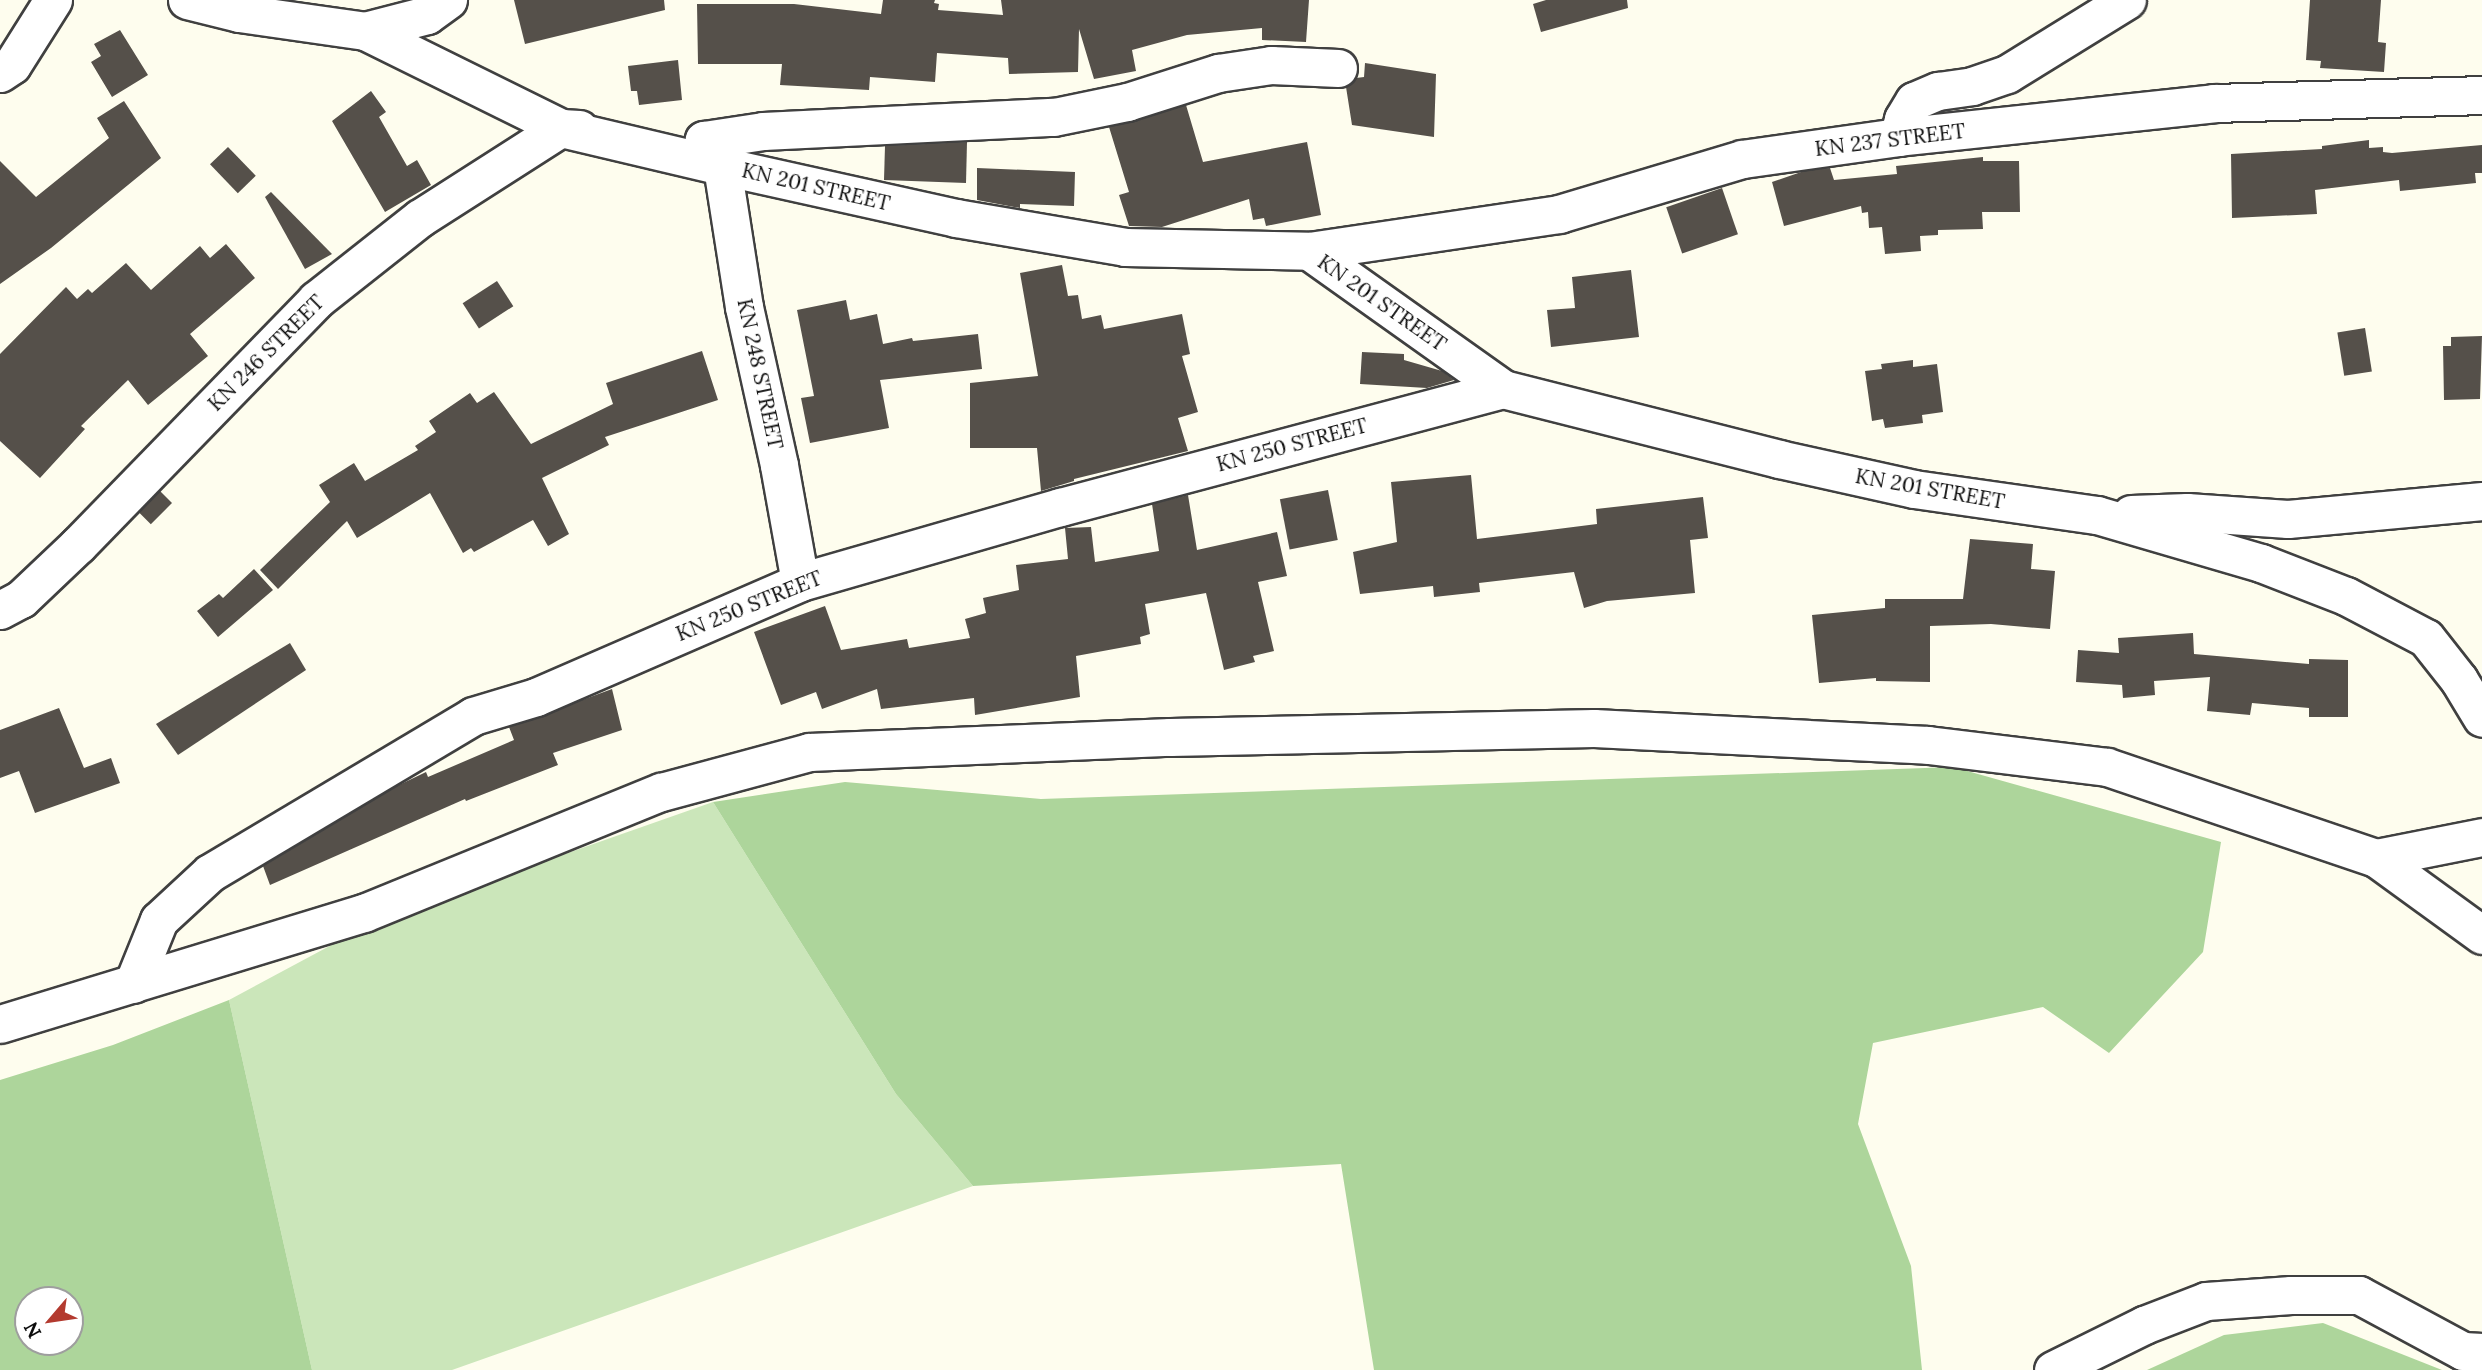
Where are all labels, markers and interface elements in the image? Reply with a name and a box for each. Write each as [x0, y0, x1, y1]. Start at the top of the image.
street label: KN 237 STREET [1813, 118, 1967, 162]
street label: KN 201 STREET [739, 158, 893, 216]
street label: KN 201 STREET [1313, 249, 1451, 357]
street label: KN 246 STREET [203, 290, 329, 416]
street label: KN 248 STREET [732, 296, 788, 452]
street label: KN 250 STREET [1214, 413, 1370, 477]
street label: KN 201 STREET [1853, 463, 2007, 515]
street label: KN 250 STREET [672, 565, 826, 647]
north arrow [14, 1286, 84, 1356]
text: N [18, 1318, 46, 1342]

